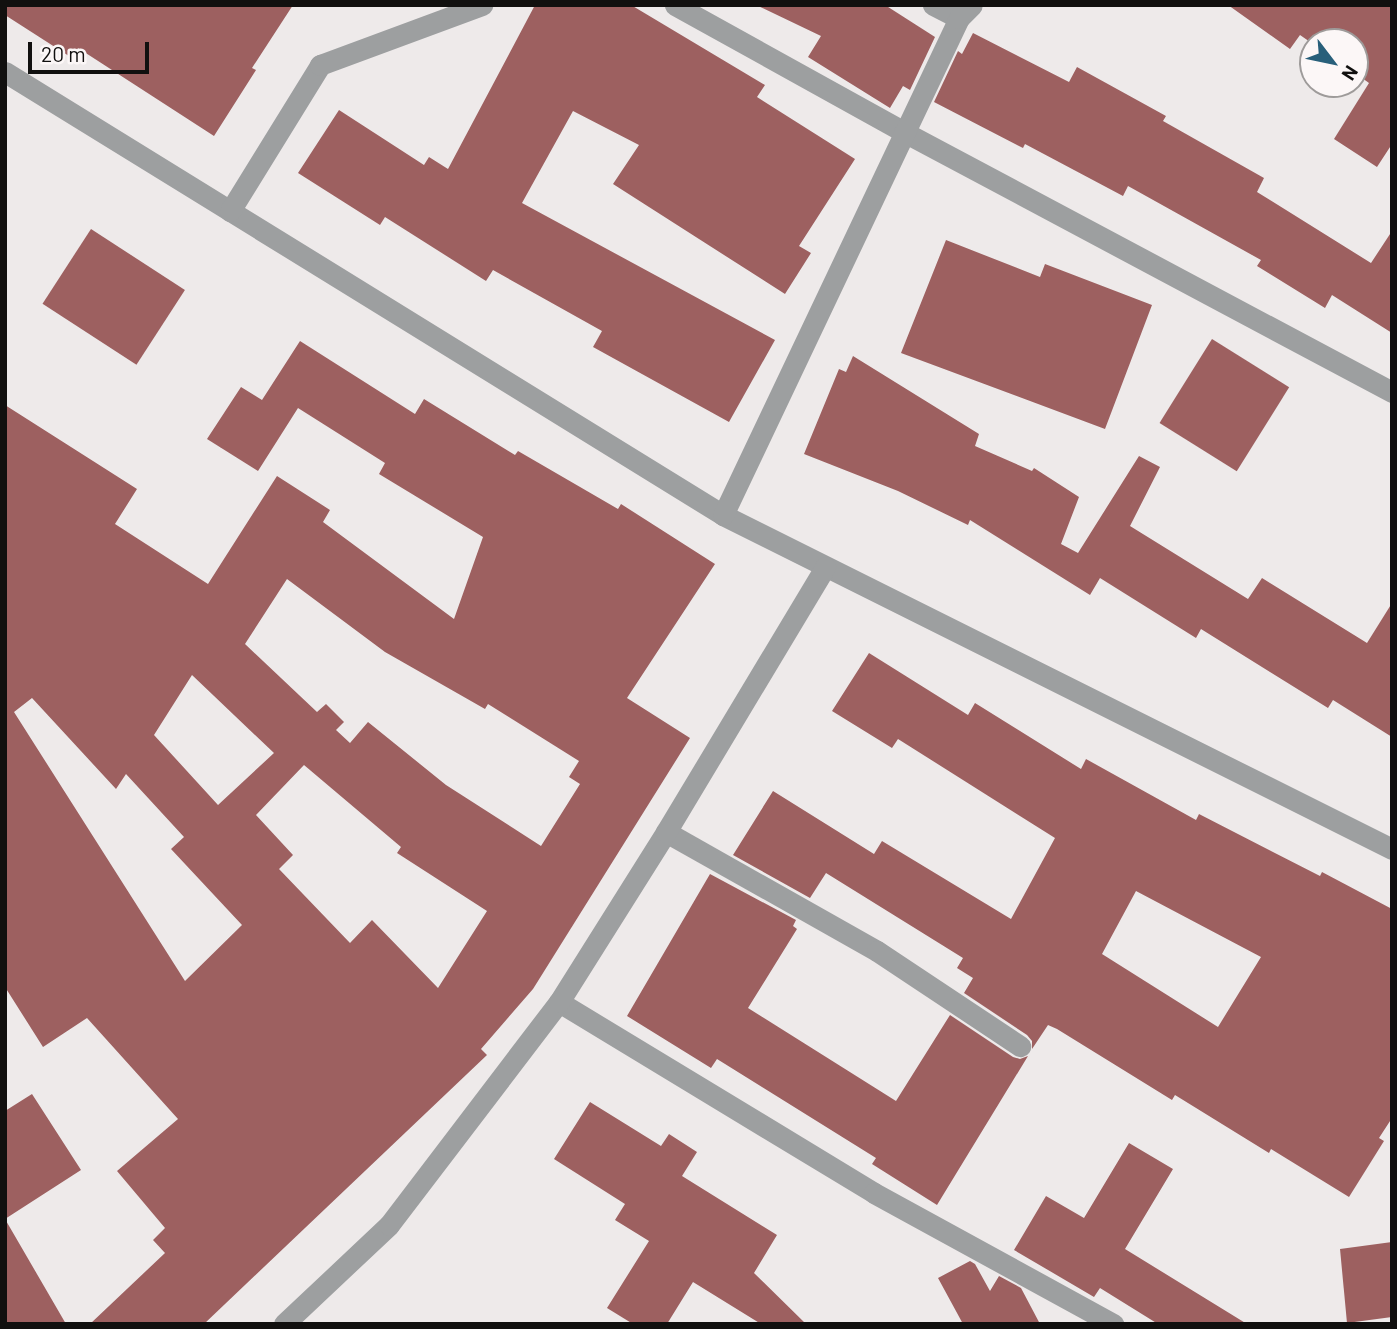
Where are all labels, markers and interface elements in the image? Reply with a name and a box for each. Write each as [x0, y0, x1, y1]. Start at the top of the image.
scale bar [32, 28, 152, 72]
north arrow [1299, 28, 1369, 98]
text: 20 m [41, 41, 86, 66]
text: N [1337, 62, 1364, 85]

